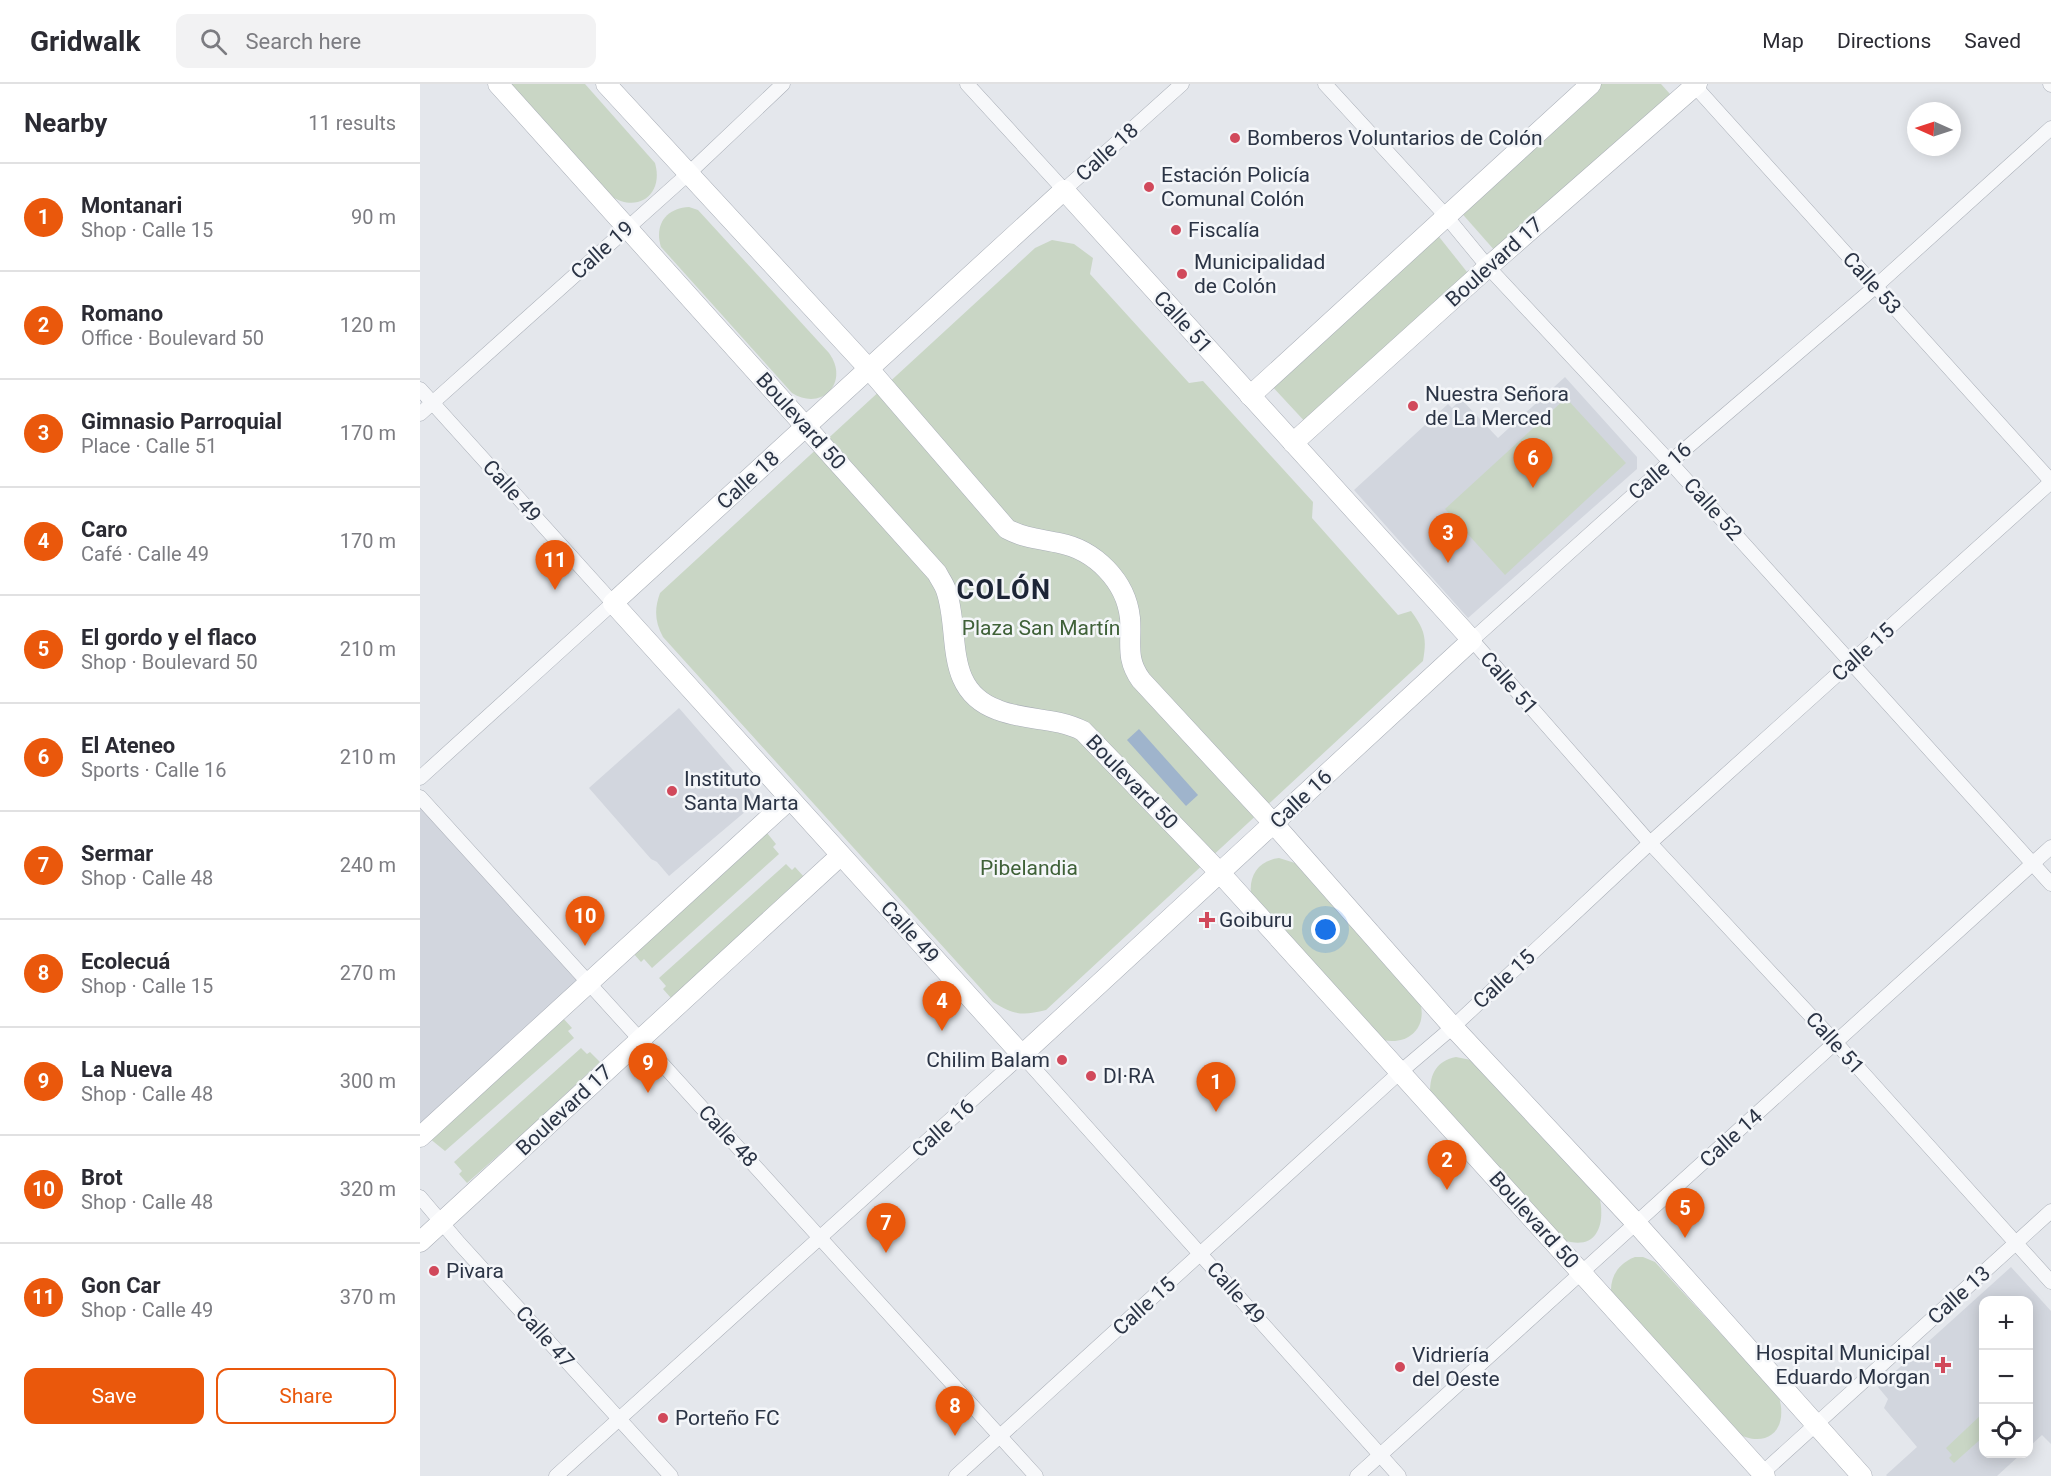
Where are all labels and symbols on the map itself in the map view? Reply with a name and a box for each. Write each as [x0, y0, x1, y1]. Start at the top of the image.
north arrow [1907, 102, 1961, 156]
street label: Calle 18 [1071, 118, 1143, 186]
place label: Bomberos Voluntarios de Colón [1247, 126, 1543, 150]
marker: Bomberos Voluntarios de Colón [1228, 131, 1242, 145]
place label: Estación Policía Comunal Colón [1161, 163, 1310, 211]
marker: Estación Policía Comunal Colón [1142, 180, 1156, 194]
street label: Boulevard 17 [1441, 212, 1547, 312]
street label: Calle 19 [566, 216, 638, 284]
place label: Fiscalía [1188, 218, 1260, 242]
marker: Fiscalía [1169, 223, 1183, 237]
street label: Calle 53 [1838, 247, 1906, 319]
place label: Municipalidad de Colón [1194, 250, 1325, 298]
marker: Municipalidad de Colón [1175, 267, 1189, 281]
street label: Calle 51 [1149, 286, 1217, 358]
street label: Boulevard 50 [751, 368, 851, 474]
place label: Nuestra Señora de La Merced [1425, 382, 1569, 430]
marker: Nuestra Señora de La Merced [1406, 399, 1420, 413]
street label: Calle 16 [1624, 437, 1696, 505]
pin: 6 [1514, 438, 1552, 488]
street label: Calle 18 [712, 446, 784, 514]
street label: Calle 49 [478, 455, 546, 527]
street label: Calle 52 [1679, 473, 1747, 545]
pin: 3 [1428, 514, 1468, 563]
pin: 11 [536, 540, 574, 590]
district label: COLÓN [956, 573, 1052, 606]
park label: Plaza San Martín [962, 616, 1120, 640]
street label: Calle 15 [1827, 618, 1899, 686]
street label: Calle 51 [1475, 647, 1543, 719]
street label: Boulevard 50 [1081, 730, 1183, 834]
street label: Calle 16 [1265, 765, 1337, 833]
place label: Instituto Santa Marta [684, 767, 799, 815]
marker: Instituto Santa Marta [665, 784, 679, 798]
park label: Pibelandia [980, 856, 1078, 880]
pin: 10 [566, 896, 604, 946]
street label: Calle 49 [876, 896, 944, 968]
place label: Goiburu [1219, 908, 1292, 932]
marker: Goiburu [1200, 913, 1214, 927]
your location [1311, 915, 1340, 944]
street label: Calle 15 [1468, 945, 1540, 1013]
pin: 4 [922, 982, 962, 1031]
street label: Calle 51 [1801, 1007, 1869, 1079]
pin: 9 [628, 1044, 668, 1093]
place label: Chilim Balam [926, 1048, 1050, 1072]
marker: Chilim Balam [1055, 1053, 1069, 1067]
street label: Boulevard 17 [511, 1060, 617, 1160]
pin: 1 [1196, 1062, 1236, 1112]
place label: DI·RA [1103, 1064, 1155, 1088]
marker: DI·RA [1084, 1069, 1098, 1083]
street label: Calle 16 [907, 1094, 979, 1162]
street label: Calle 48 [694, 1100, 762, 1172]
street label: Calle 14 [1695, 1104, 1767, 1172]
pin: 2 [1428, 1140, 1466, 1190]
street label: Boulevard 50 [1484, 1167, 1584, 1273]
pin: 5 [1666, 1188, 1704, 1238]
pin: 7 [866, 1204, 906, 1253]
street label: Calle 49 [1202, 1257, 1270, 1329]
place label: Pivara [446, 1259, 504, 1283]
street label: Calle 13 [1923, 1261, 1995, 1329]
marker: Pivara [427, 1264, 441, 1278]
street label: Calle 15 [1108, 1272, 1180, 1340]
street label: Calle 47 [511, 1301, 579, 1373]
place label: Hospital Municipal Eduardo Morgan [1756, 1341, 1930, 1389]
place label: Vidriería del Oeste [1412, 1343, 1500, 1391]
marker: Hospital Municipal Eduardo Morgan [1934, 1356, 1952, 1374]
marker: Vidriería del Oeste [1393, 1360, 1407, 1374]
pin: 8 [936, 1386, 974, 1436]
place label: Porteño FC [675, 1406, 780, 1430]
marker: Porteño FC [656, 1411, 670, 1425]

